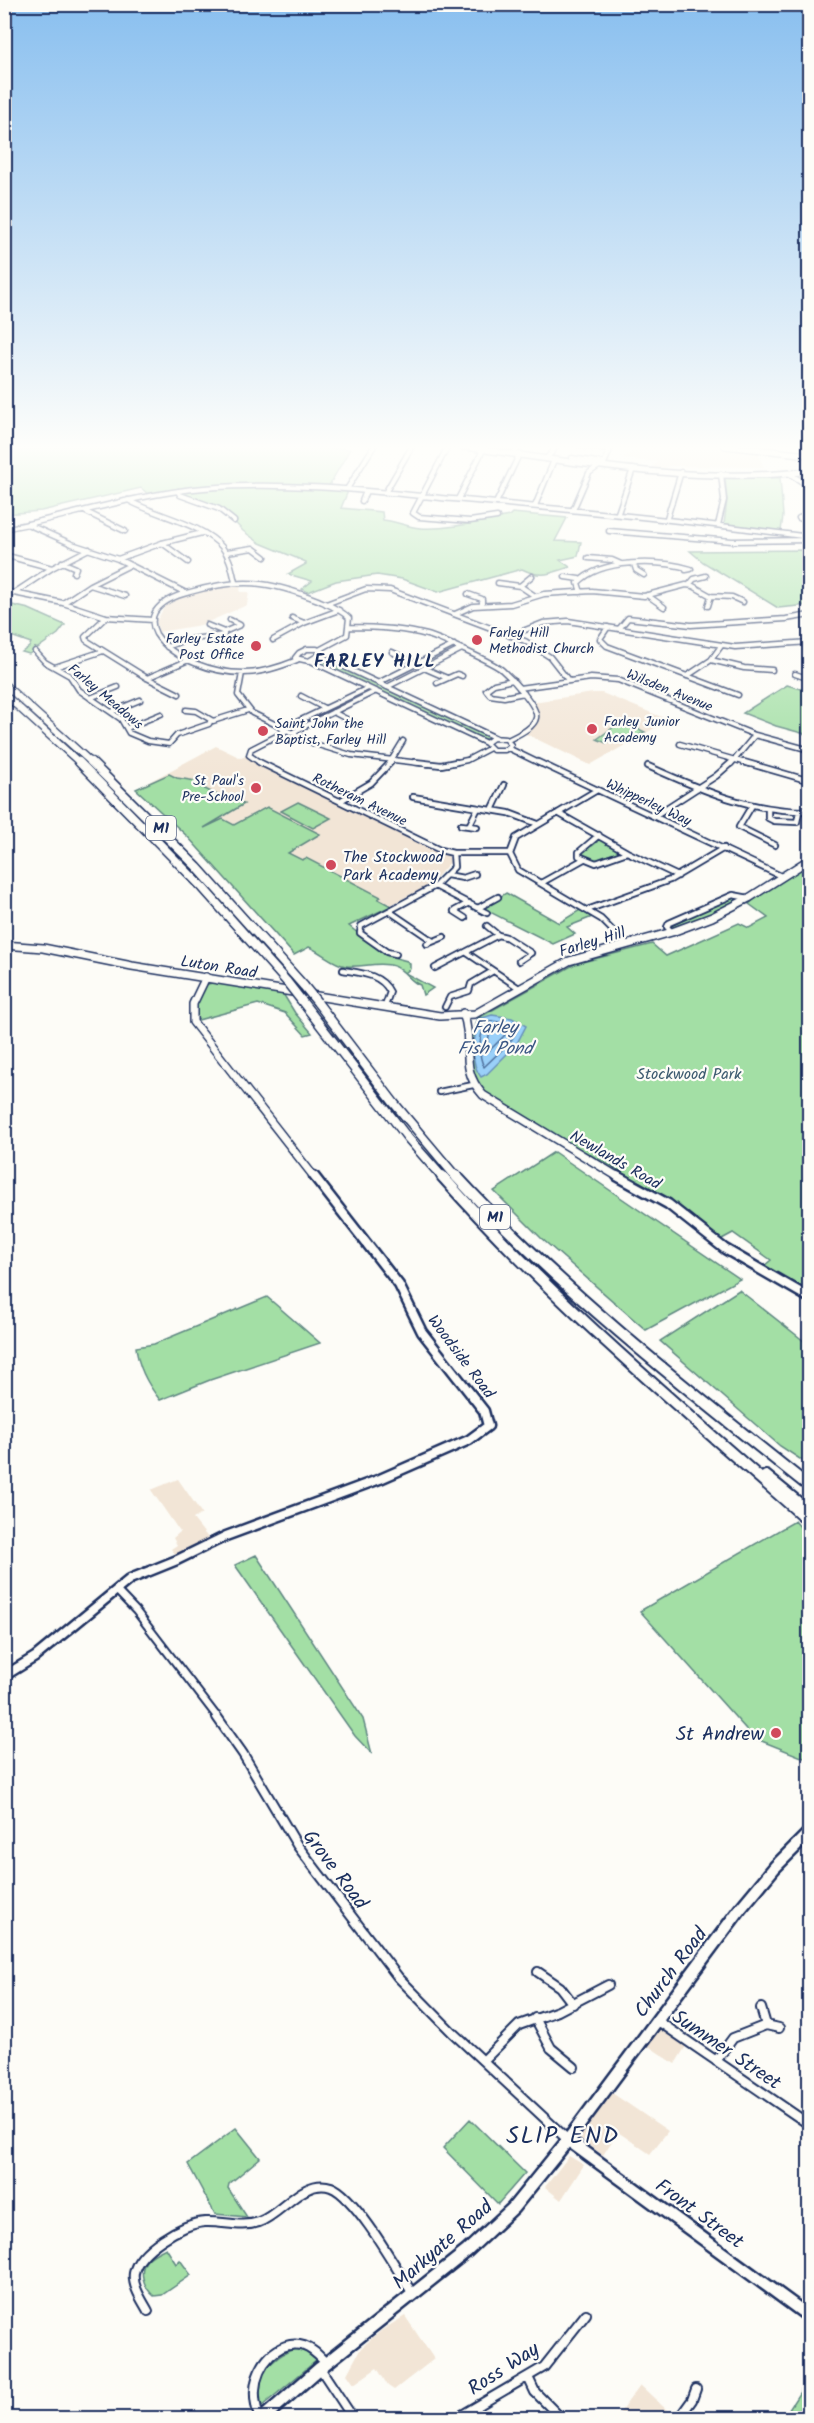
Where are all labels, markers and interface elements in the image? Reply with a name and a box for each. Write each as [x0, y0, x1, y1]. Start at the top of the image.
place label: Farley Hill Methodist Church [489, 622, 594, 660]
place label: Farley Estate Post Office [166, 628, 245, 666]
marker: Farley Hill Methodist Church [470, 633, 484, 647]
marker: Farley Estate Post Office [249, 639, 263, 653]
district label: FARLEY HILL [314, 648, 436, 677]
street label: Farley Meadows [63, 658, 148, 735]
street label: Wilsden Avenue [623, 664, 717, 718]
place label: Farley Junior Academy [604, 711, 681, 749]
place label: Saint John the Baptist, Farley Hill [275, 713, 387, 751]
marker: Farley Junior Academy [585, 722, 599, 736]
marker: Saint John the Baptist, Farley Hill [256, 724, 270, 738]
street label: Rotheram Avenue [308, 767, 411, 833]
place label: St Paul's Pre-School [182, 770, 245, 808]
street label: Whipperley Way [602, 773, 695, 833]
marker: St Paul's Pre-School [249, 781, 263, 795]
road number: M1 [146, 816, 176, 840]
place label: The Stockwood Park Academy [343, 845, 445, 888]
marker: The Stockwood Park Academy [324, 858, 338, 872]
street label: Farley Hill [556, 920, 629, 964]
street label: Luton Road [179, 949, 260, 986]
water label: Farley Fish Pond [458, 1014, 536, 1064]
park label: Stockwood Park [636, 1062, 742, 1087]
street label: Newlands Road [565, 1124, 667, 1197]
road number: M1 [480, 1205, 510, 1229]
street label: Woodside Road [421, 1310, 501, 1405]
place label: St Andrew [676, 1719, 765, 1751]
marker: St Andrew [769, 1726, 783, 1740]
street label: Grove Road [293, 1823, 376, 1918]
street label: Church Road [627, 1920, 717, 2025]
street label: Summer Street [665, 2002, 787, 2099]
district label: SLIP END [506, 2117, 620, 2156]
street label: Front Street [648, 2171, 750, 2258]
street label: Markyate Road [386, 2192, 502, 2299]
street label: Ross Way [462, 2334, 547, 2405]

